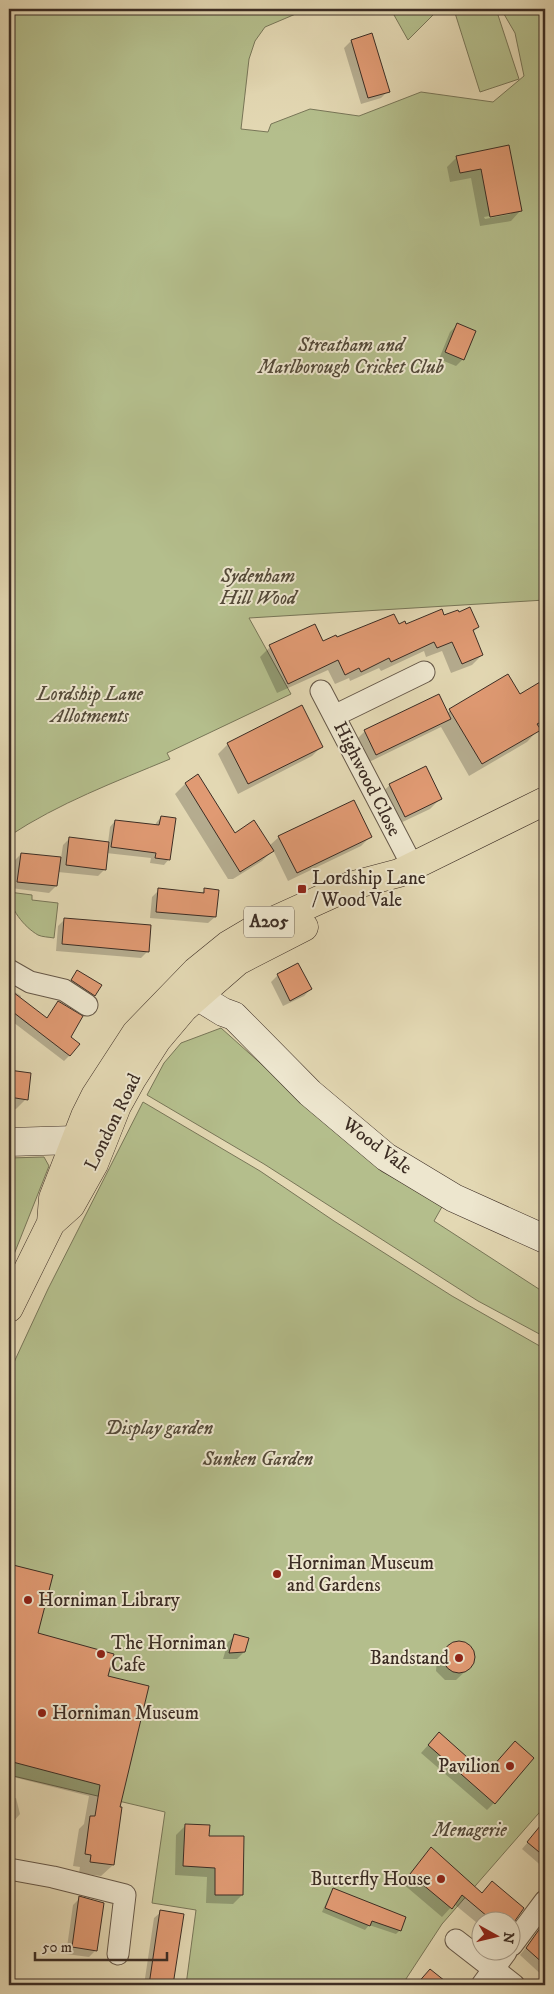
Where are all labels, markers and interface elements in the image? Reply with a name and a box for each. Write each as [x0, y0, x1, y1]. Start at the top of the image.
park label: Streatham and Marlborough Cricket Club [256, 334, 444, 379]
park label: Sydenham Hill Wood [219, 565, 299, 610]
park label: Lordship Lane Allotments [36, 683, 144, 728]
street label: Highwood Close [328, 718, 406, 840]
place label: Lordship Lane / Wood Vale [312, 867, 426, 912]
marker: Lordship Lane / Wood Vale [296, 883, 308, 895]
road number: A205 [244, 906, 294, 938]
street label: London Road [80, 1069, 147, 1174]
street label: Wood Vale [337, 1112, 416, 1180]
park label: Display garden [105, 1417, 213, 1441]
park label: Sunken Garden [202, 1448, 314, 1471]
place label: Horniman Museum and Gardens [287, 1552, 434, 1597]
marker: Horniman Museum and Gardens [271, 1568, 283, 1580]
place label: Horniman Library [38, 1589, 181, 1612]
marker: Horniman Library [22, 1594, 34, 1606]
place label: The Horniman Cafe [111, 1632, 226, 1677]
place label: Bandstand [370, 1647, 450, 1670]
marker: The Horniman Cafe [95, 1648, 107, 1660]
marker: Bandstand [453, 1652, 465, 1664]
place label: Horniman Museum [52, 1702, 199, 1725]
marker: Horniman Museum [36, 1707, 48, 1719]
place label: Pavilion [438, 1755, 500, 1778]
marker: Pavilion [504, 1760, 516, 1772]
park label: Menagerie [431, 1819, 507, 1842]
place label: Butterfly House [311, 1868, 431, 1891]
marker: Butterfly House [435, 1873, 447, 1885]
north arrow [472, 1912, 522, 1962]
scale bar [35, 1929, 168, 1961]
text: N [498, 1931, 518, 1945]
text: 50 m [42, 1938, 72, 1957]

